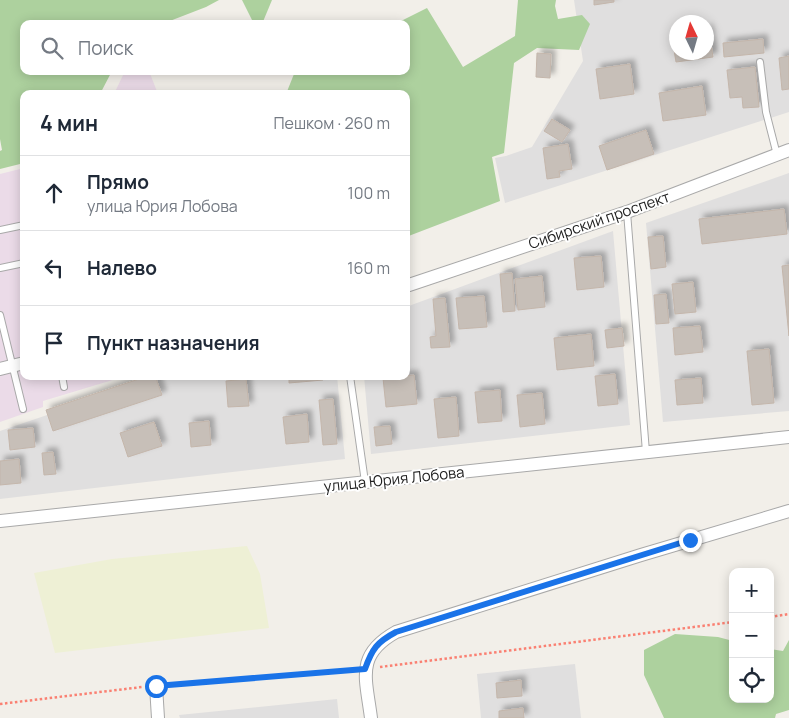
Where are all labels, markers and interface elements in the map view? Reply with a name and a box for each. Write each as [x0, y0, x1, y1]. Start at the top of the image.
north arrow [669, 15, 714, 60]
search box [20, 20, 410, 75]
icon: search [38, 34, 66, 62]
text: Поиск [78, 35, 133, 61]
text: 4 мин [40, 109, 98, 137]
text: Пешком · 260 m [274, 112, 390, 134]
text: Прямо [87, 169, 149, 195]
icon: ahead [40, 179, 68, 207]
text: 100 m [347, 182, 390, 204]
street label: Сибирский проспект [526, 186, 673, 254]
text: улица Юрия Лобова [87, 195, 238, 217]
icon: left [40, 254, 68, 282]
text: Налево [87, 255, 157, 281]
text: 160 m [347, 257, 390, 279]
icon: arrive [40, 329, 68, 357]
text: Пункт назначения [87, 330, 260, 356]
street label: улица Юрия Лобова [323, 461, 465, 497]
route end [679, 529, 702, 552]
map controls [729, 568, 774, 703]
button: + [729, 568, 774, 613]
button: − [729, 613, 774, 658]
button: locate [729, 658, 774, 703]
route start [145, 675, 168, 698]

